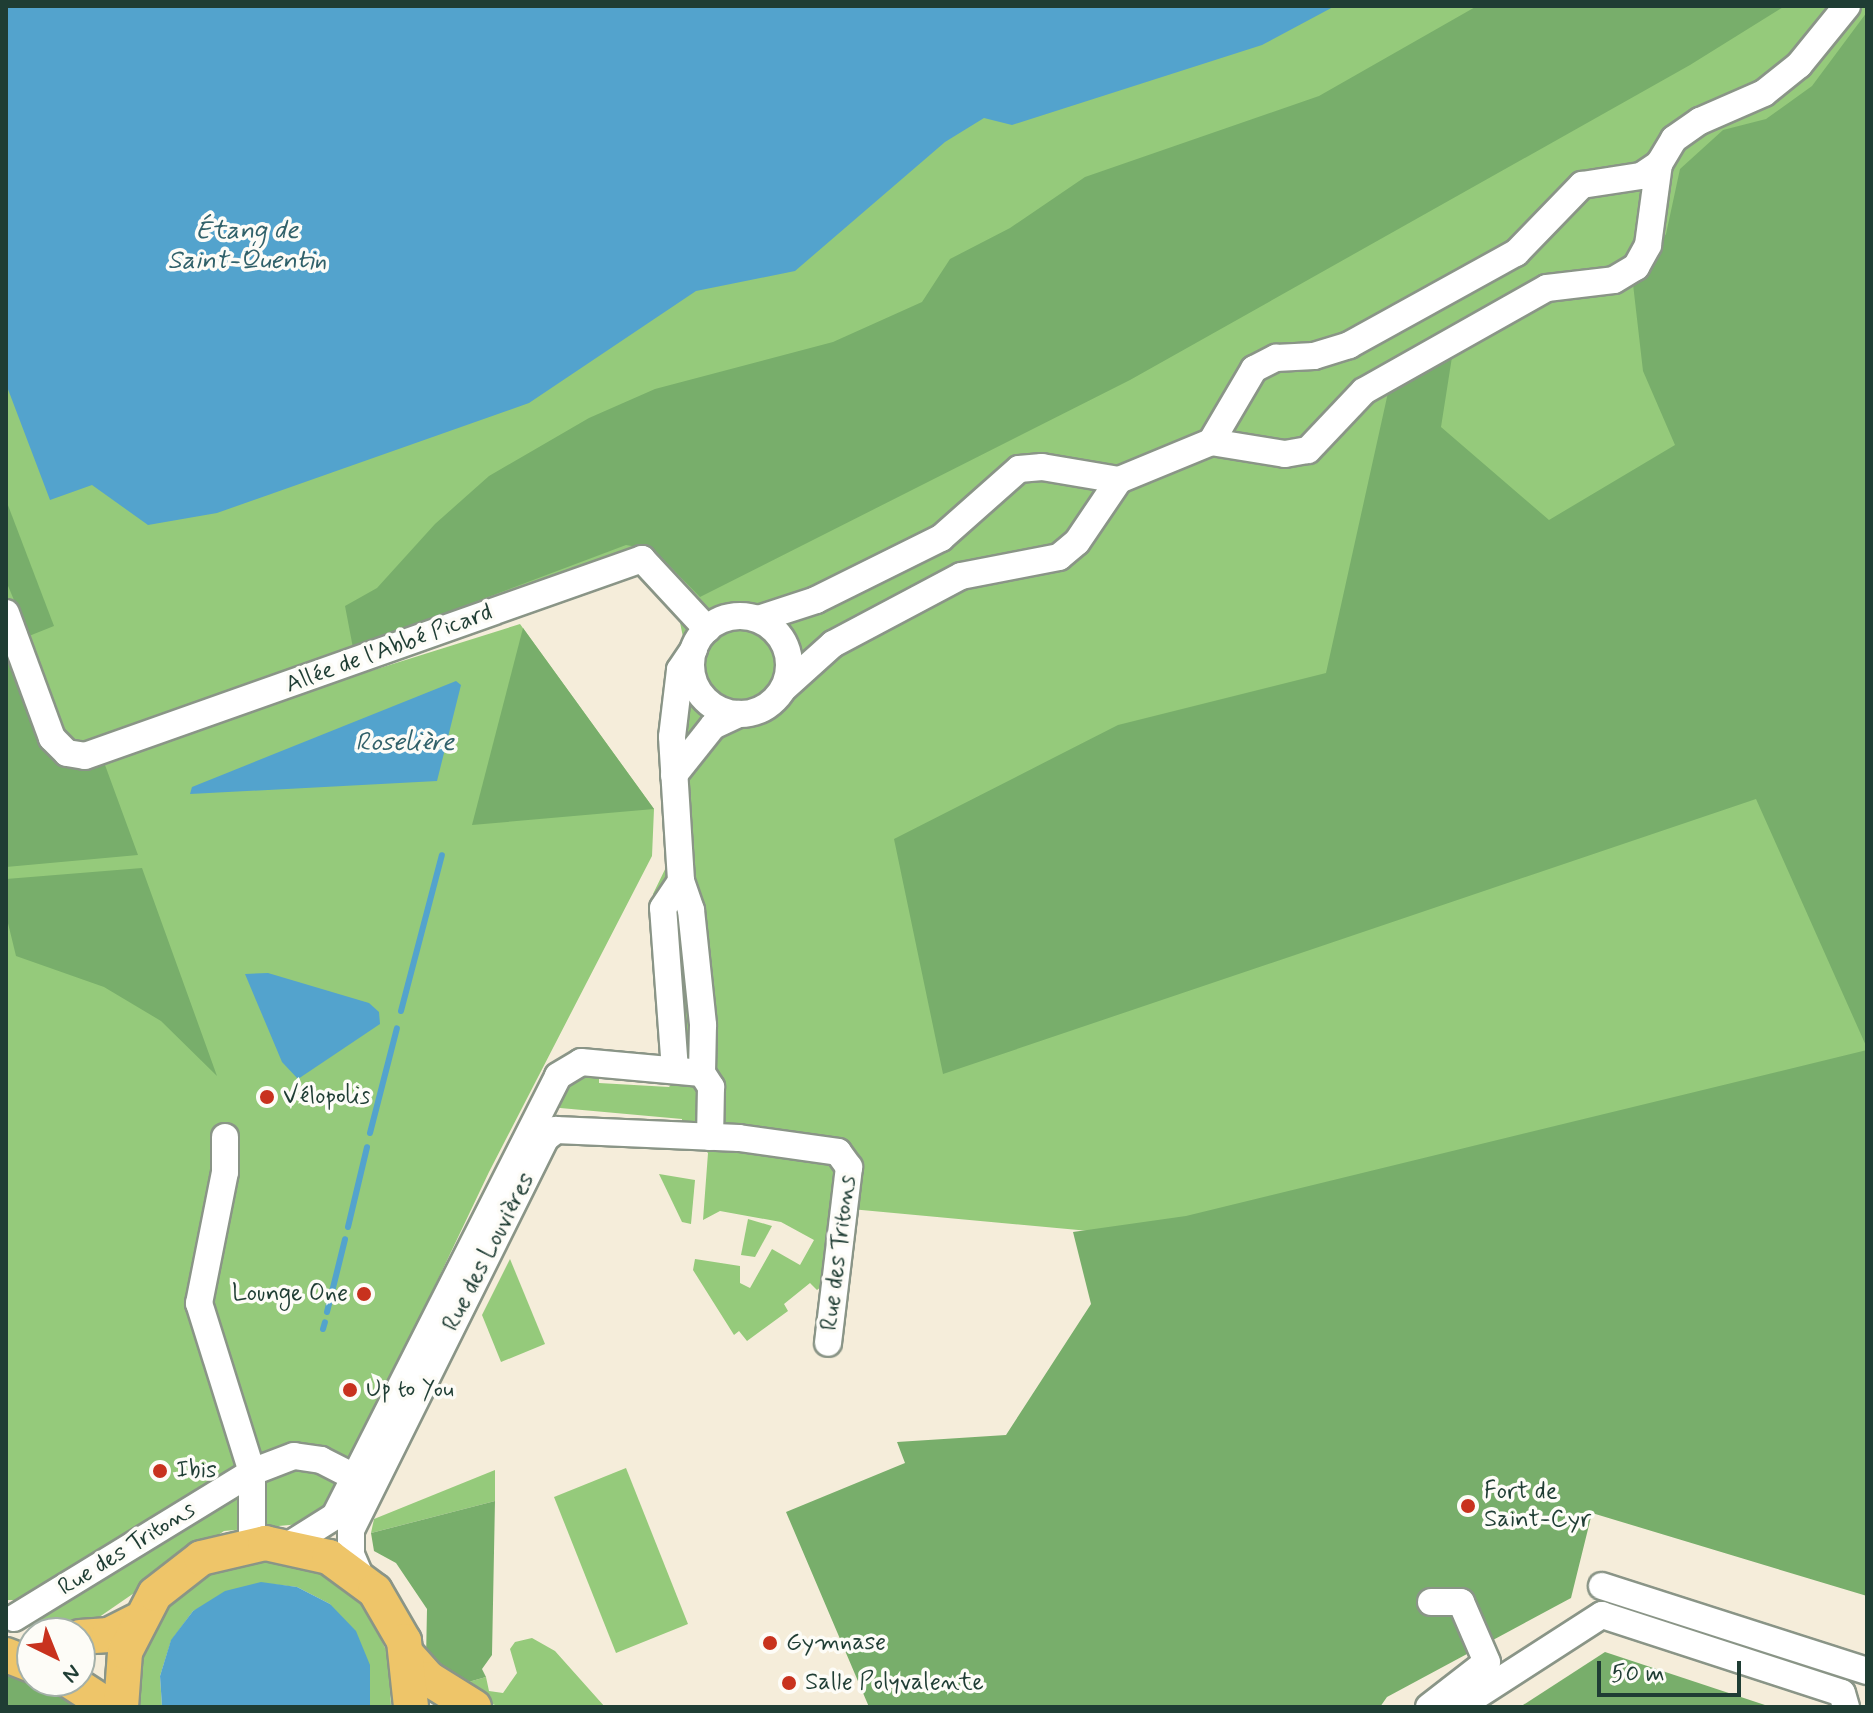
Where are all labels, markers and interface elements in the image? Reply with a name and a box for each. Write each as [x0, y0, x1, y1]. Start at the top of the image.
water label: Étang de Saint-Quentin [167, 216, 327, 278]
street label: Allée de l'Abbé Picard [281, 598, 497, 700]
water label: Roselière [355, 728, 455, 760]
place label: Vélopolis [283, 1083, 370, 1111]
marker: Vélopolis [258, 1088, 276, 1106]
street label: Rue des Louvières [436, 1167, 542, 1337]
street label: Rue des Tritons [816, 1176, 862, 1330]
place label: Lounge One [232, 1280, 348, 1308]
marker: Lounge One [355, 1285, 373, 1303]
place label: Up to You [366, 1376, 461, 1404]
marker: Up to You [341, 1381, 359, 1399]
place label: Ibis [176, 1457, 217, 1485]
marker: Ibis [151, 1462, 169, 1480]
place label: Fort de Saint-Cyr [1484, 1478, 1591, 1534]
street label: Rue des Tritons [55, 1497, 199, 1601]
marker: Fort de Saint-Cyr [1459, 1497, 1477, 1515]
north arrow [16, 1617, 96, 1697]
place label: Gymnase [786, 1629, 886, 1657]
marker: Gymnase [761, 1634, 779, 1652]
scale bar [1601, 1645, 1745, 1695]
text: N [56, 1658, 86, 1688]
text: 50 m [1611, 1659, 1665, 1690]
place label: Salle Polyvalente [805, 1669, 981, 1697]
marker: Salle Polyvalente [780, 1674, 798, 1692]

